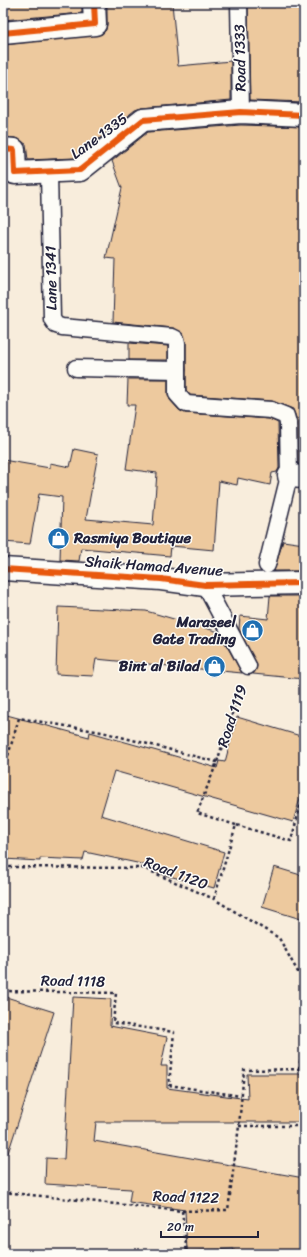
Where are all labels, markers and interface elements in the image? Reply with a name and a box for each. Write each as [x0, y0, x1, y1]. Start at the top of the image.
street label: Road 1333 [226, 24, 254, 92]
street label: Lane 1335 [65, 106, 133, 166]
street label: Lane 1341 [37, 245, 65, 311]
shop icon: Rasmiya Boutique [46, 525, 72, 551]
place label: Rasmiya Boutique [73, 525, 191, 551]
street label: Shaik Hamad Avenue [84, 548, 224, 584]
place label: Maraseel Gate Trading [152, 609, 237, 652]
shop icon: Maraseel Gate Trading [239, 618, 265, 644]
place label: Bint al Bilad [119, 653, 201, 679]
shop icon: Bint al Bilad [202, 653, 228, 679]
street label: Road 1119 [210, 681, 254, 751]
street label: Road 1120 [140, 849, 212, 897]
street label: Road 1118 [41, 967, 105, 995]
street label: Road 1122 [152, 1183, 220, 1211]
scale bar [161, 1213, 258, 1239]
text: 20 m [167, 1216, 194, 1238]

